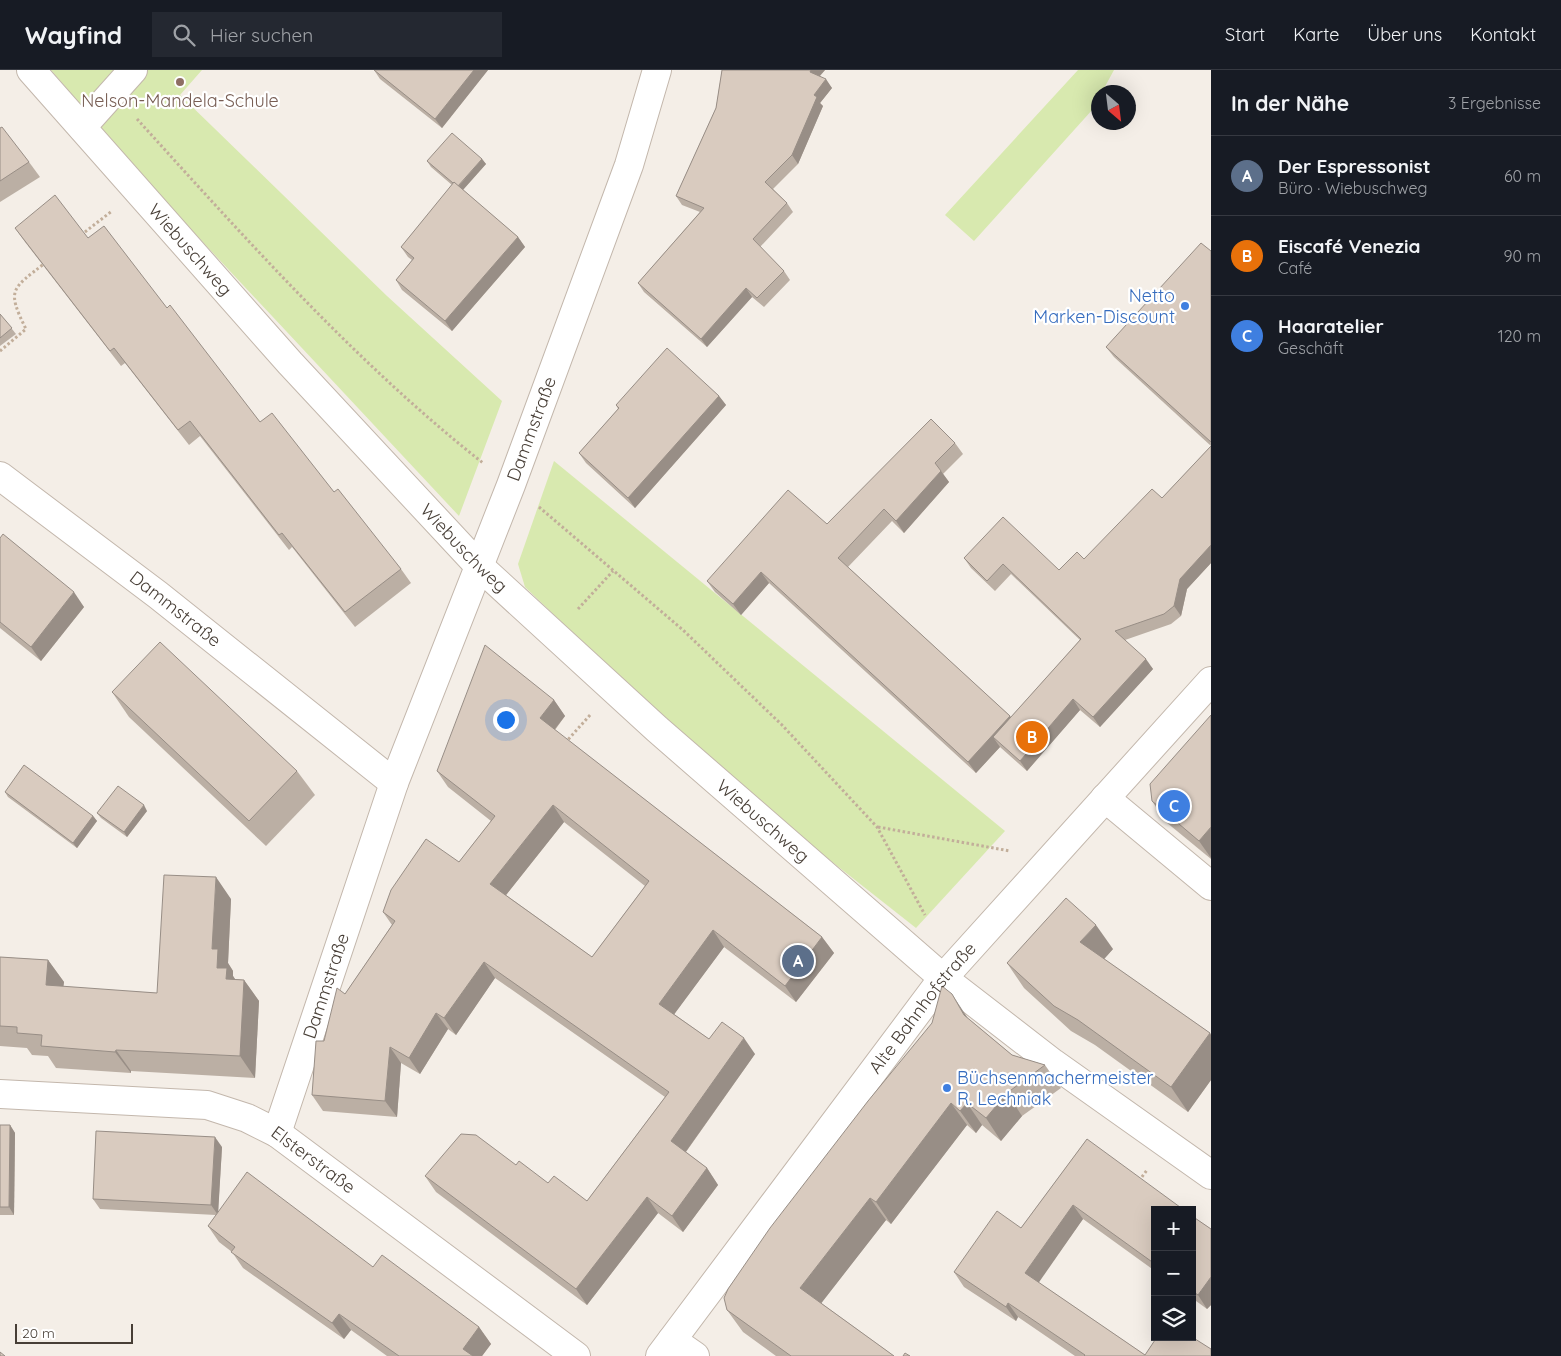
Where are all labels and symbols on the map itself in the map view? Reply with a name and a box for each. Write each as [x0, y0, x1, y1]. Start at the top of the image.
marker: Nelson-Mandela-Schule [174, 76, 186, 88]
north arrow [1091, 85, 1136, 130]
place label: Nelson-Mandela-Schule [81, 89, 279, 112]
street label: Wiebuschweg [143, 199, 237, 300]
place label: Netto Marken-Discount [1033, 284, 1175, 328]
marker: Netto Marken-Discount [1179, 300, 1191, 312]
street label: Dammstraße [501, 373, 561, 484]
street label: Wiebuschweg [416, 498, 512, 597]
street label: Dammstraße [125, 566, 226, 652]
your location [493, 707, 519, 733]
pin: B [1016, 718, 1048, 756]
street label: Wiebuschweg [712, 774, 814, 867]
pin: C [1158, 787, 1190, 825]
street label: Dammstraße [297, 930, 354, 1042]
street label: Alte Bahnhofstraße [863, 937, 981, 1078]
pin: A [782, 942, 814, 980]
place label: Büchsenmachermeister R. Lechniak [957, 1066, 1154, 1110]
marker: Büchsenmachermeister R. Lechniak [941, 1082, 953, 1094]
street label: Elsterstraße [267, 1121, 360, 1198]
scale bar [15, 1321, 132, 1344]

